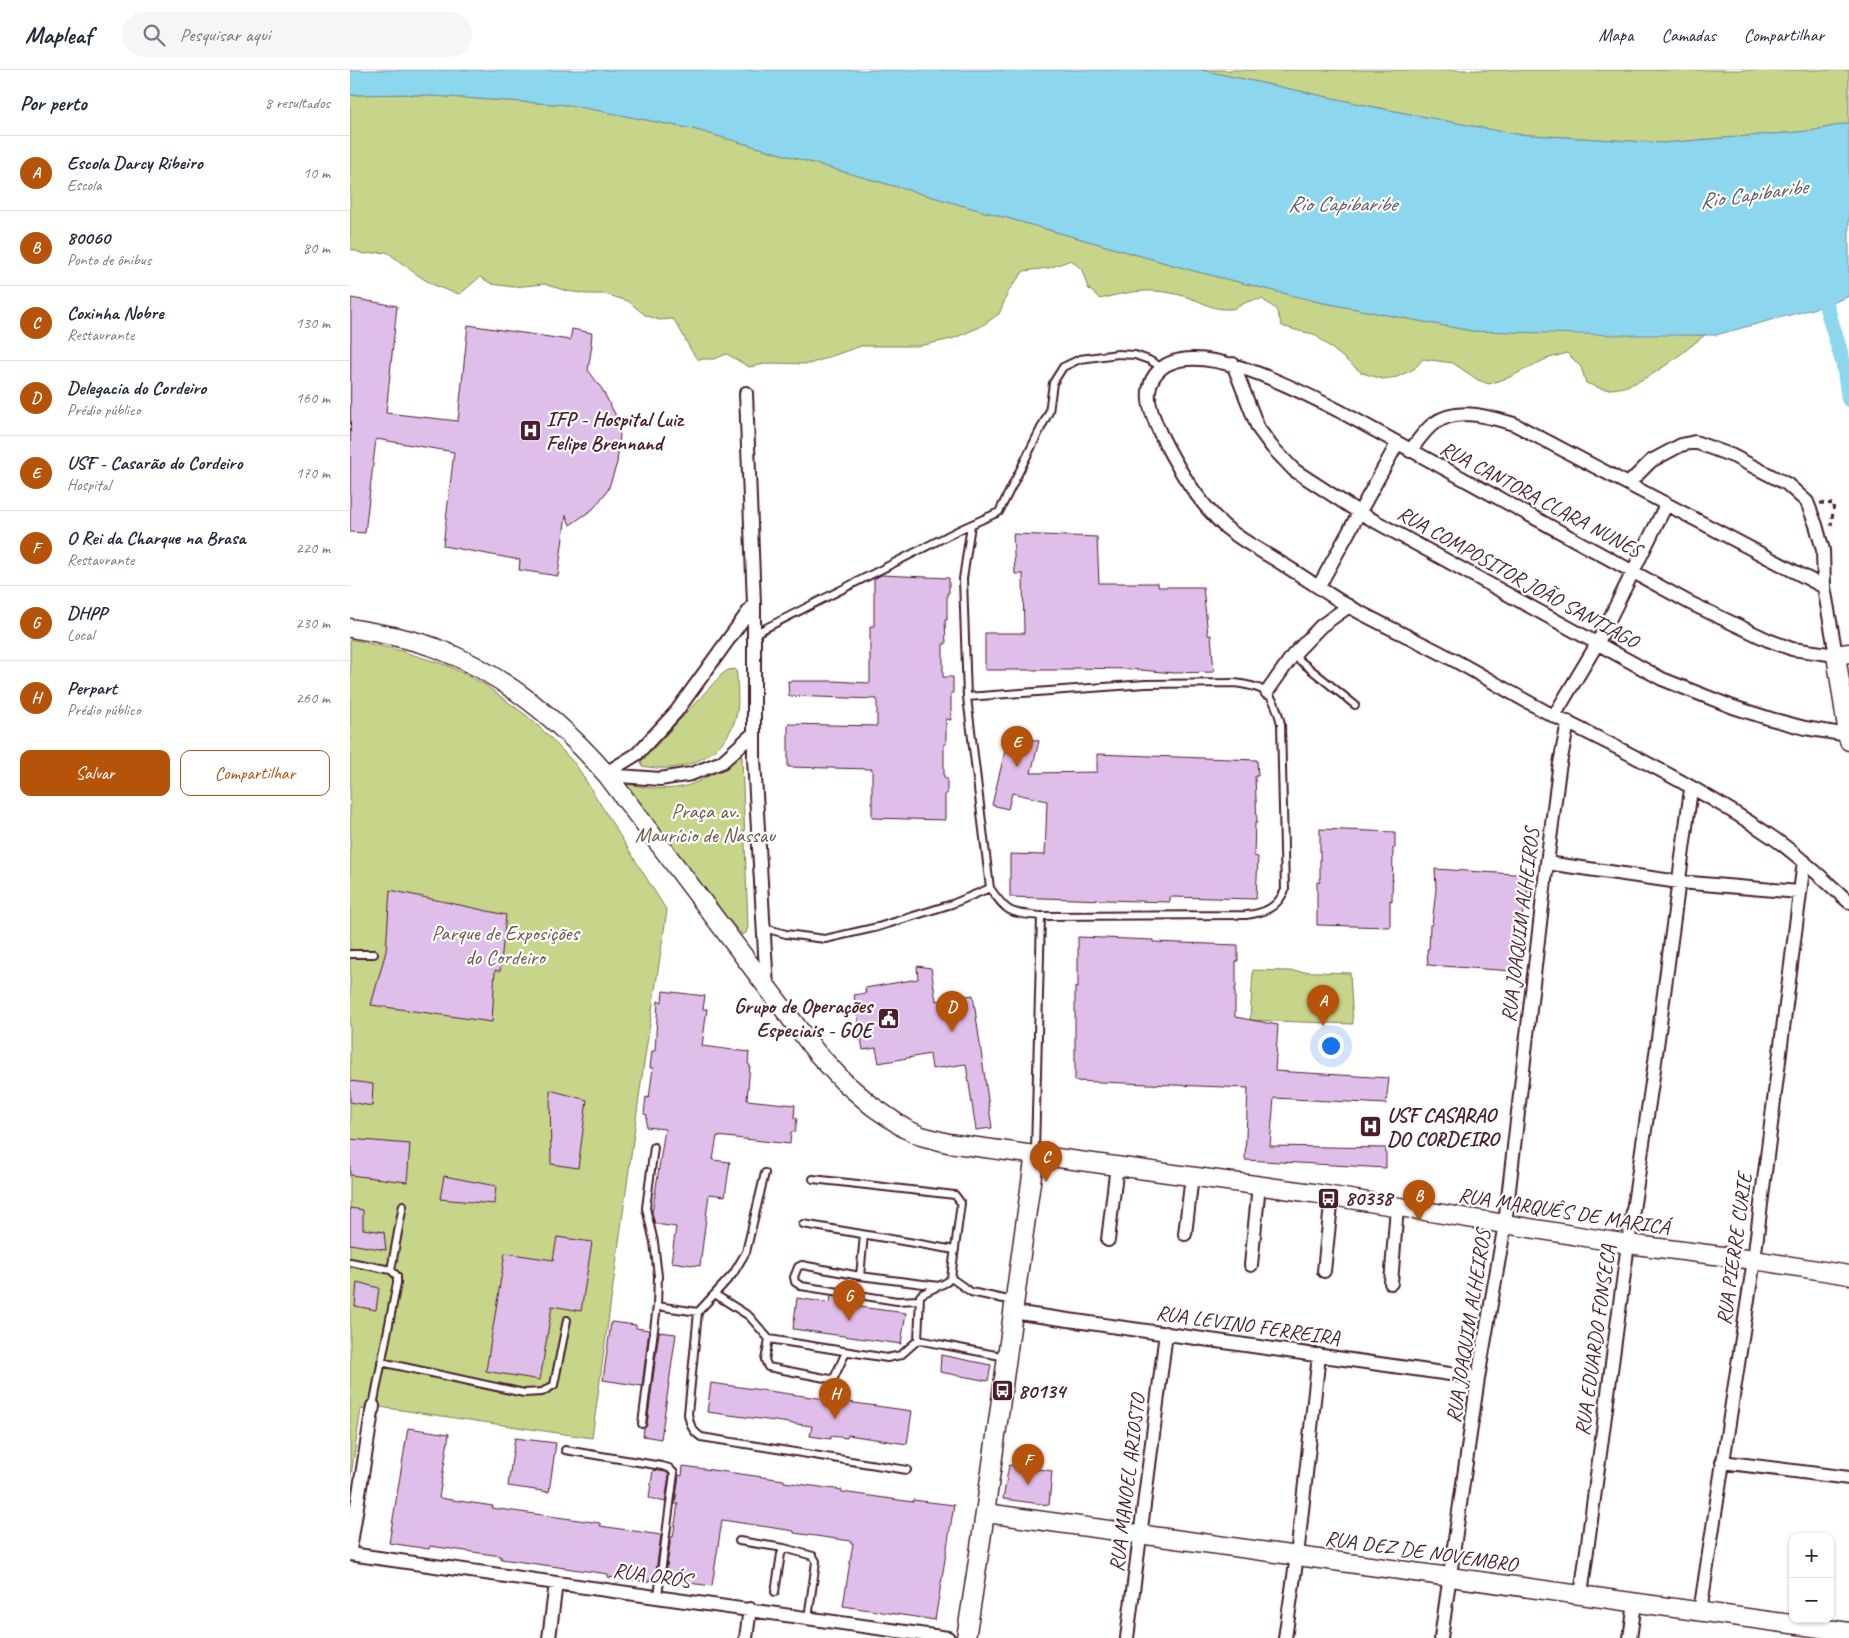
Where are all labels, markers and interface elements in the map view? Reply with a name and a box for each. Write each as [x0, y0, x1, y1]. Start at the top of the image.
search box [122, 12, 472, 57]
text: Mapleaf [25, 20, 92, 50]
icon: search [140, 21, 168, 49]
text: Pesquisar aqui [180, 23, 270, 47]
text: Mapa [1599, 24, 1633, 46]
text: Camadas [1661, 24, 1716, 46]
text: Compartilhar [1744, 24, 1824, 46]
text: Por perto [20, 90, 87, 116]
text: 8 resultados [265, 93, 330, 113]
text: Escola Darcy Ribeiro [67, 151, 203, 175]
text: A [32, 163, 40, 183]
text: 10 m [303, 163, 330, 183]
water label: Rio Capibaribe [1698, 172, 1812, 215]
text: Escola [67, 175, 101, 195]
water label: Rio Capibaribe [1288, 190, 1400, 218]
text: 80060 [67, 226, 110, 250]
text: B [32, 238, 40, 258]
text: 80 m [303, 238, 330, 258]
text: Ponto de ônibus [67, 250, 151, 270]
text: Coxinha Nobre [67, 301, 164, 325]
text: C [32, 313, 40, 333]
text: 130 m [296, 313, 330, 333]
text: Restaurante [67, 325, 134, 345]
text: Delegacia do Cordeiro [67, 376, 206, 400]
text: D [31, 388, 41, 408]
text: 160 m [296, 388, 330, 408]
text: Prédio público [67, 400, 140, 420]
place label: IFP - Hospital Luiz Felipe Brennand [546, 406, 685, 456]
hospital icon: IFP - Hospital Luiz Felipe Brennand [518, 419, 542, 443]
street label: RUA CANTORA CLARA NUNES [1436, 435, 1649, 564]
text: USF - Casarão do Cordeiro [67, 451, 242, 475]
text: E [32, 463, 40, 483]
text: 170 m [296, 463, 330, 483]
text: Hospital [67, 475, 111, 495]
street label: RUA COMPOSITOR JOÃO SANTIAGO [1393, 500, 1645, 655]
text: O Rei da Charque na Brasa [67, 526, 246, 550]
text: F [32, 538, 40, 558]
text: 220 m [296, 538, 330, 558]
text: Restaurante [67, 550, 134, 570]
text: DHPP [67, 601, 107, 625]
text: G [32, 613, 40, 633]
text: 230 m [296, 613, 330, 633]
text: Local [67, 625, 94, 645]
text: Perpart [67, 676, 117, 700]
text: H [31, 688, 41, 708]
text: 260 m [296, 688, 330, 708]
text: Prédio público [67, 700, 140, 720]
pin: E [1001, 726, 1033, 767]
button: Salvar [20, 750, 170, 796]
button: Compartilhar [180, 750, 330, 796]
park label: Praça av. Maurício de Nassau [635, 798, 776, 848]
street label: RUA JOAQUIM ALHEIROS [1495, 824, 1545, 1023]
park label: Parque de Exposições do Cordeiro [431, 920, 580, 970]
pin: A [1307, 985, 1339, 1026]
pin: D [936, 991, 968, 1032]
place label: Grupo de Operações Especiais - GOE [734, 993, 875, 1043]
public building icon: Grupo de Operações Especiais - GOE [876, 1006, 900, 1030]
your location [1318, 1033, 1344, 1059]
place label: USF CASARAO DO CORDEIRO [1387, 1102, 1501, 1152]
hospital icon: USF CASARAO DO CORDEIRO [1359, 1115, 1383, 1139]
pin: C [1030, 1141, 1062, 1182]
street label: RUA PIERRE CURIE [1710, 1169, 1758, 1327]
pin: B [1403, 1180, 1435, 1221]
street label: RUA MARQUÊS DE MARICÁ [1457, 1181, 1674, 1241]
place label: 80338 [1345, 1185, 1395, 1211]
bus stop icon: 80338 [1317, 1186, 1341, 1210]
street label: RUA JOAQUIM ALHEIROS [1440, 1225, 1497, 1424]
street label: RUA EDUARDO FONSECA [1569, 1243, 1621, 1437]
pin: G [833, 1280, 865, 1321]
street label: RUA LEVINO FERREIRA [1154, 1299, 1342, 1351]
pin: H [819, 1378, 851, 1419]
place label: 80134 [1018, 1378, 1068, 1404]
bus stop icon: 80134 [990, 1379, 1014, 1403]
street label: RUA MANOEL ARIOSTO [1103, 1390, 1151, 1573]
pin: F [1012, 1444, 1044, 1485]
street label: RUA DEZ DE NOVEMBRO [1323, 1525, 1521, 1578]
map controls [1789, 1533, 1834, 1623]
button: + [1789, 1533, 1834, 1578]
street label: RUA ORÓS [612, 1557, 696, 1594]
button: − [1789, 1578, 1834, 1623]

